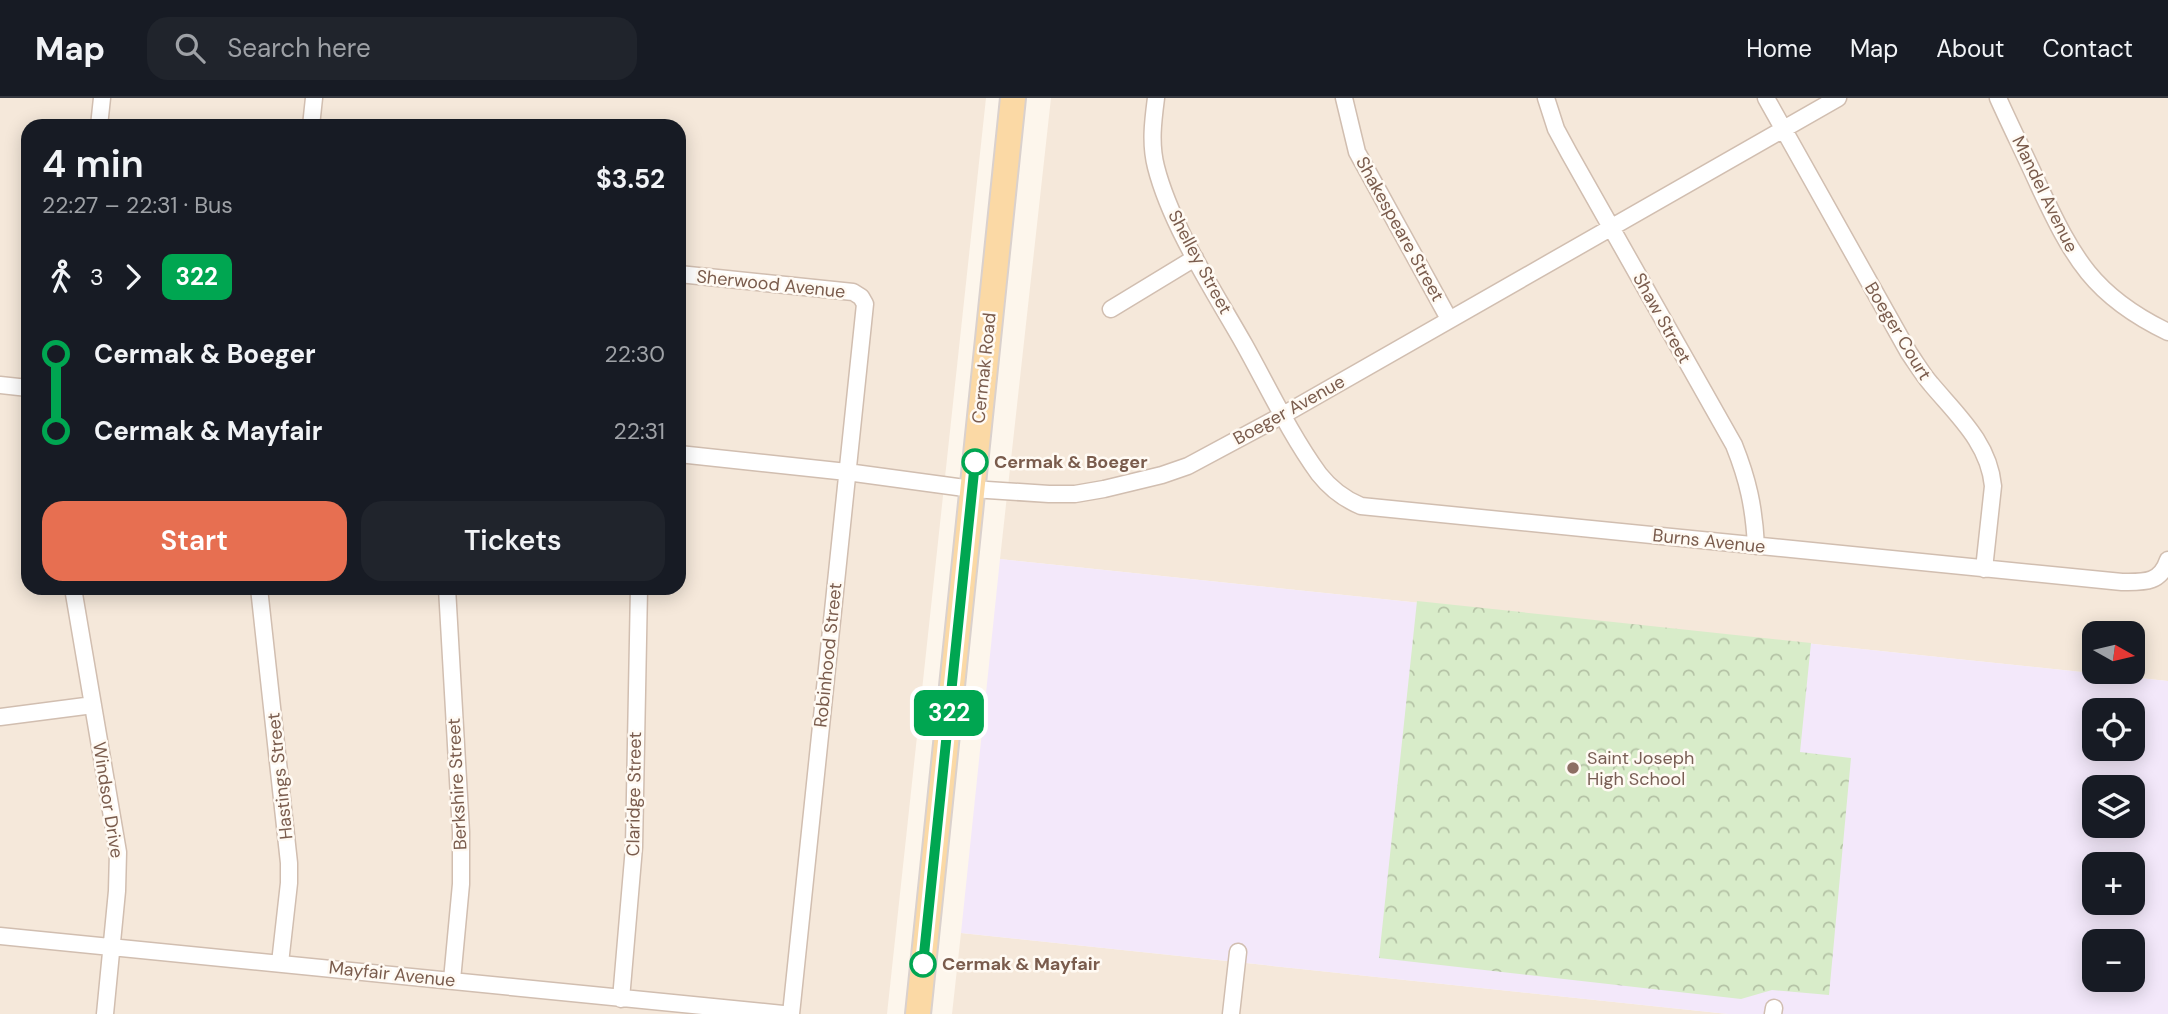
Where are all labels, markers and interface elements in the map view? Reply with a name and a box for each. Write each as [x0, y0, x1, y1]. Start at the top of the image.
search box [147, 17, 637, 80]
text: Map [35, 27, 105, 70]
icon: search [171, 29, 209, 67]
text: Search here [227, 31, 371, 65]
text: Home [1746, 33, 1812, 64]
text: Map [1850, 33, 1898, 64]
text: About [1936, 33, 2005, 64]
text: Contact [2043, 33, 2133, 64]
street label: Mandel Avenue [2006, 132, 2084, 256]
text: 4 min [42, 139, 144, 189]
street label: Shakespeare Street [1350, 152, 1450, 306]
text: $3.52 [596, 162, 665, 196]
text: 22:27 – 22:31 · Bus [42, 190, 233, 220]
street label: Shelley Street [1162, 206, 1238, 318]
icon: walk [42, 258, 80, 296]
icon: forward [114, 258, 152, 296]
text: 322 [176, 261, 218, 292]
text: 3 [90, 262, 104, 292]
street label: Sherwood Avenue [695, 264, 847, 304]
street label: Shaw Street [1627, 268, 1697, 368]
street label: Boeger Court [1859, 277, 1937, 385]
street label: Cermak Road [966, 311, 1002, 425]
text: Cermak & Boeger [94, 337, 316, 371]
text: 22:30 [605, 339, 665, 369]
street label: Boeger Avenue [1229, 369, 1349, 451]
text: Cermak & Mayfair [94, 414, 322, 448]
text: 22:31 [613, 416, 665, 446]
marker: Cermak & Boeger [962, 449, 988, 475]
place label: Cermak & Boeger [994, 450, 1148, 474]
button: Start [42, 501, 347, 581]
button: Tickets [361, 501, 665, 581]
street label: Burns Avenue [1651, 523, 1767, 559]
street label: Robinhood Street [808, 581, 848, 729]
north arrow [2082, 621, 2146, 684]
map controls [2082, 621, 2145, 992]
line badge: 322 [909, 690, 989, 736]
text: 322 [928, 697, 970, 728]
button: locate [2082, 698, 2145, 761]
street label: Hastings Street [261, 711, 299, 841]
street label: Berkshire Street [442, 717, 472, 851]
street label: Claridge Street [621, 731, 647, 857]
street label: Windsor Drive [87, 740, 129, 860]
place label: Saint Joseph High School [1587, 746, 1694, 791]
marker: Saint Joseph High School [1565, 760, 1581, 776]
button: layers [2082, 775, 2145, 838]
button: + [2082, 852, 2145, 915]
button: − [2082, 929, 2145, 992]
marker: Cermak & Mayfair [910, 951, 936, 977]
place label: Cermak & Mayfair [942, 952, 1100, 976]
street label: Mayfair Avenue [328, 955, 456, 993]

